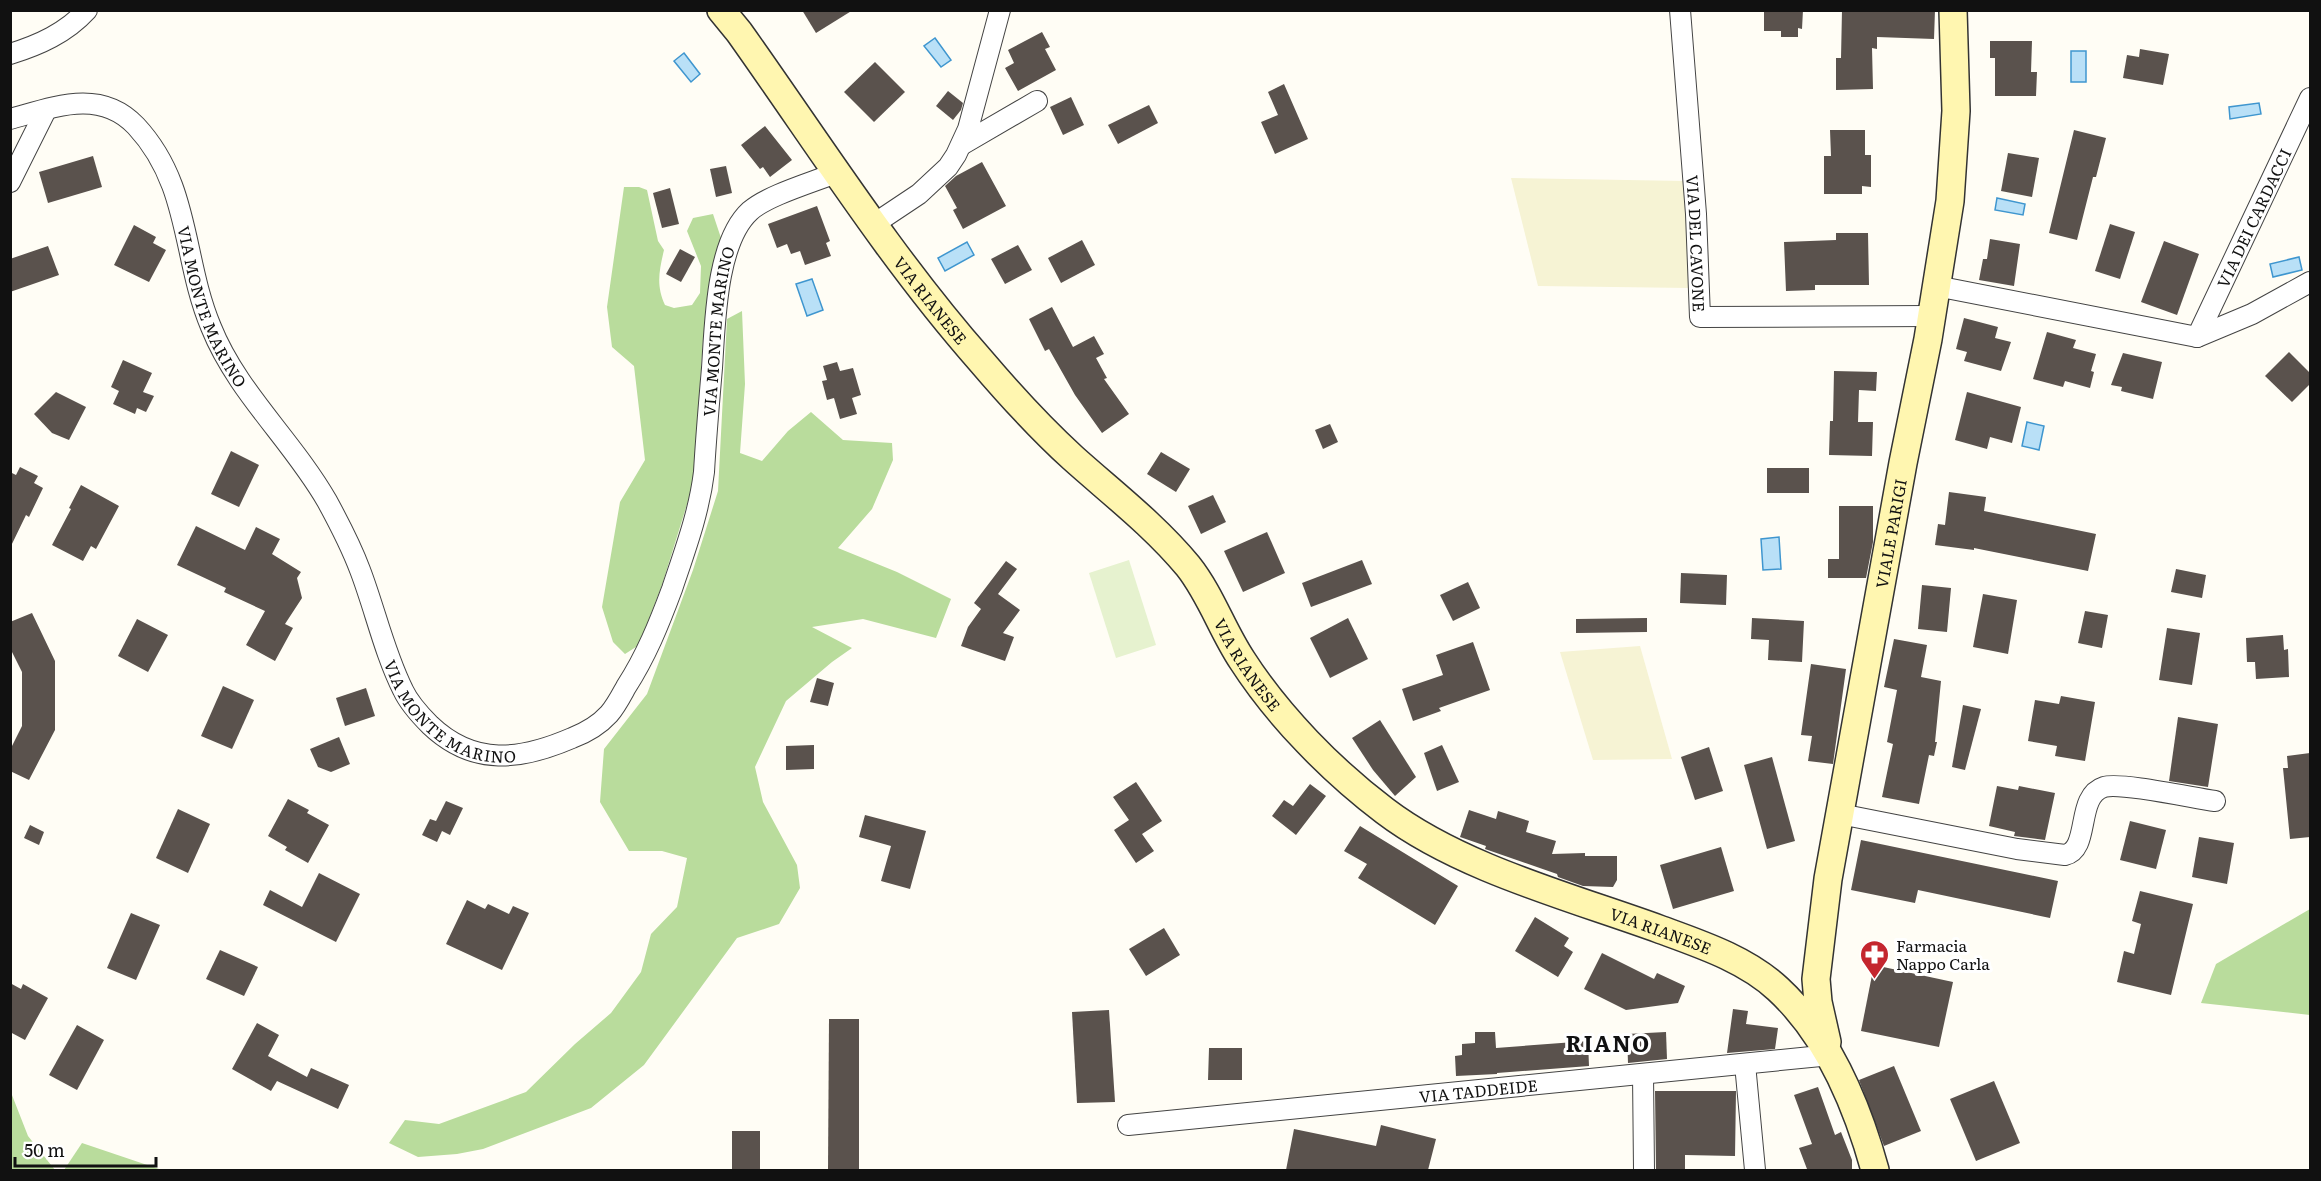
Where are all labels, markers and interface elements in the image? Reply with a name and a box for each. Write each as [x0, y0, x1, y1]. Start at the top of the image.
street label: VIA DEI CARDACCI [2210, 144, 2297, 291]
street label: VIA DEL CAVONE [1681, 174, 1712, 312]
street label: VIA MONTE MARINO [172, 223, 253, 392]
street label: VIA MONTE MARINO [696, 243, 740, 417]
street label: VIA RIANESE [888, 251, 973, 349]
street label: VIALE PARIGI [1869, 477, 1912, 590]
street label: VIA RIANESE [1209, 614, 1287, 716]
street label: VIA MONTE MARINO [379, 656, 517, 768]
street label: VIA RIANESE [1607, 901, 1715, 960]
place label: Farmacia Nappo Carla [1896, 933, 1990, 975]
pharmacy icon: Farmacia Nappo Carla [1859, 938, 1891, 980]
district label: RIANO [1566, 1026, 1650, 1059]
street label: VIA TADDEIDE [1418, 1072, 1539, 1108]
scale bar [15, 1130, 156, 1168]
text: 50 m [24, 1136, 65, 1163]

